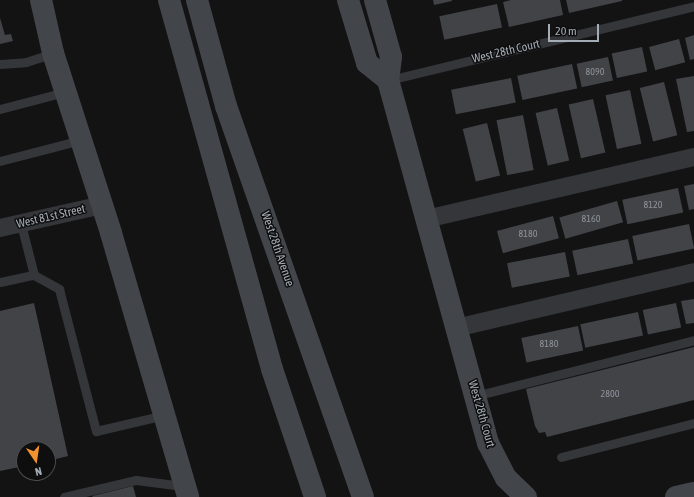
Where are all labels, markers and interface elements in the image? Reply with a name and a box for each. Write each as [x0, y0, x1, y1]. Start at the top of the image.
scale bar [550, 16, 601, 42]
text: 20 m [555, 24, 577, 38]
street label: West 28th Court [471, 37, 541, 67]
house number: 8090 [586, 66, 604, 78]
house number: 8120 [644, 199, 662, 211]
street label: West 81st Street [15, 202, 87, 232]
street label: West 28th Avenue [257, 210, 297, 288]
house number: 8160 [582, 213, 600, 225]
house number: 8180 [519, 228, 537, 240]
house number: 8180 [540, 338, 558, 350]
street label: West 28th Court [465, 379, 497, 449]
house number: 2800 [601, 388, 619, 400]
north arrow [16, 441, 56, 481]
text: N [34, 465, 43, 478]

